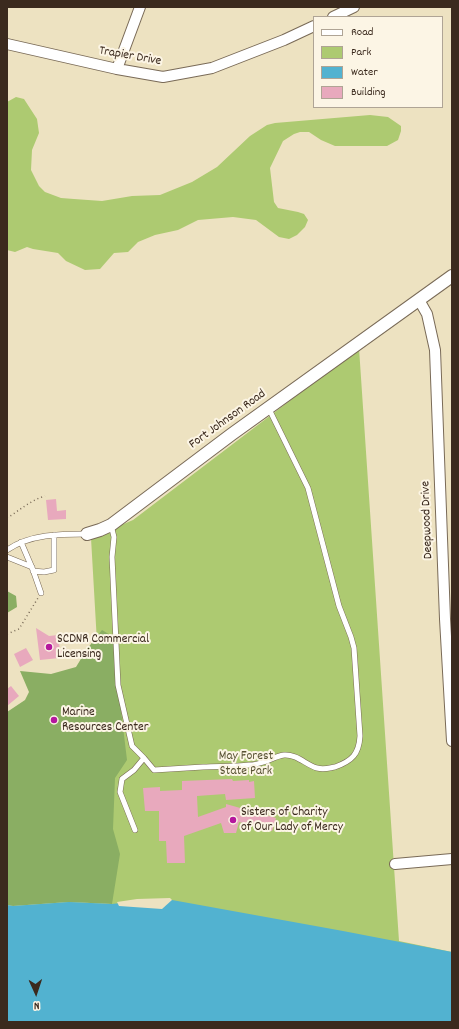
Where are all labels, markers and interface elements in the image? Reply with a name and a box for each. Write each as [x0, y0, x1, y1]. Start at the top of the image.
legend [313, 16, 443, 108]
text: Road [351, 24, 373, 41]
street label: Trapier Drive [98, 44, 162, 70]
text: Park [351, 44, 371, 61]
text: Water [351, 64, 378, 81]
text: Building [351, 84, 386, 101]
street label: Fort Johnson Road [187, 387, 269, 453]
street label: Deepwood Drive [419, 481, 437, 559]
place label: SCDNR Commercial Licensing [57, 632, 149, 663]
marker: SCDNR Commercial Licensing [44, 642, 54, 652]
place label: Marine Resources Center [62, 705, 149, 736]
marker: Marine Resources Center [49, 715, 59, 725]
park label: May Forest State Park [219, 749, 273, 780]
place label: Sisters of Charity of Our Lady of Mercy [241, 805, 343, 836]
marker: Sisters of Charity of Our Lady of Mercy [228, 815, 238, 825]
north arrow [16, 973, 56, 1013]
text: N [33, 997, 40, 1013]

